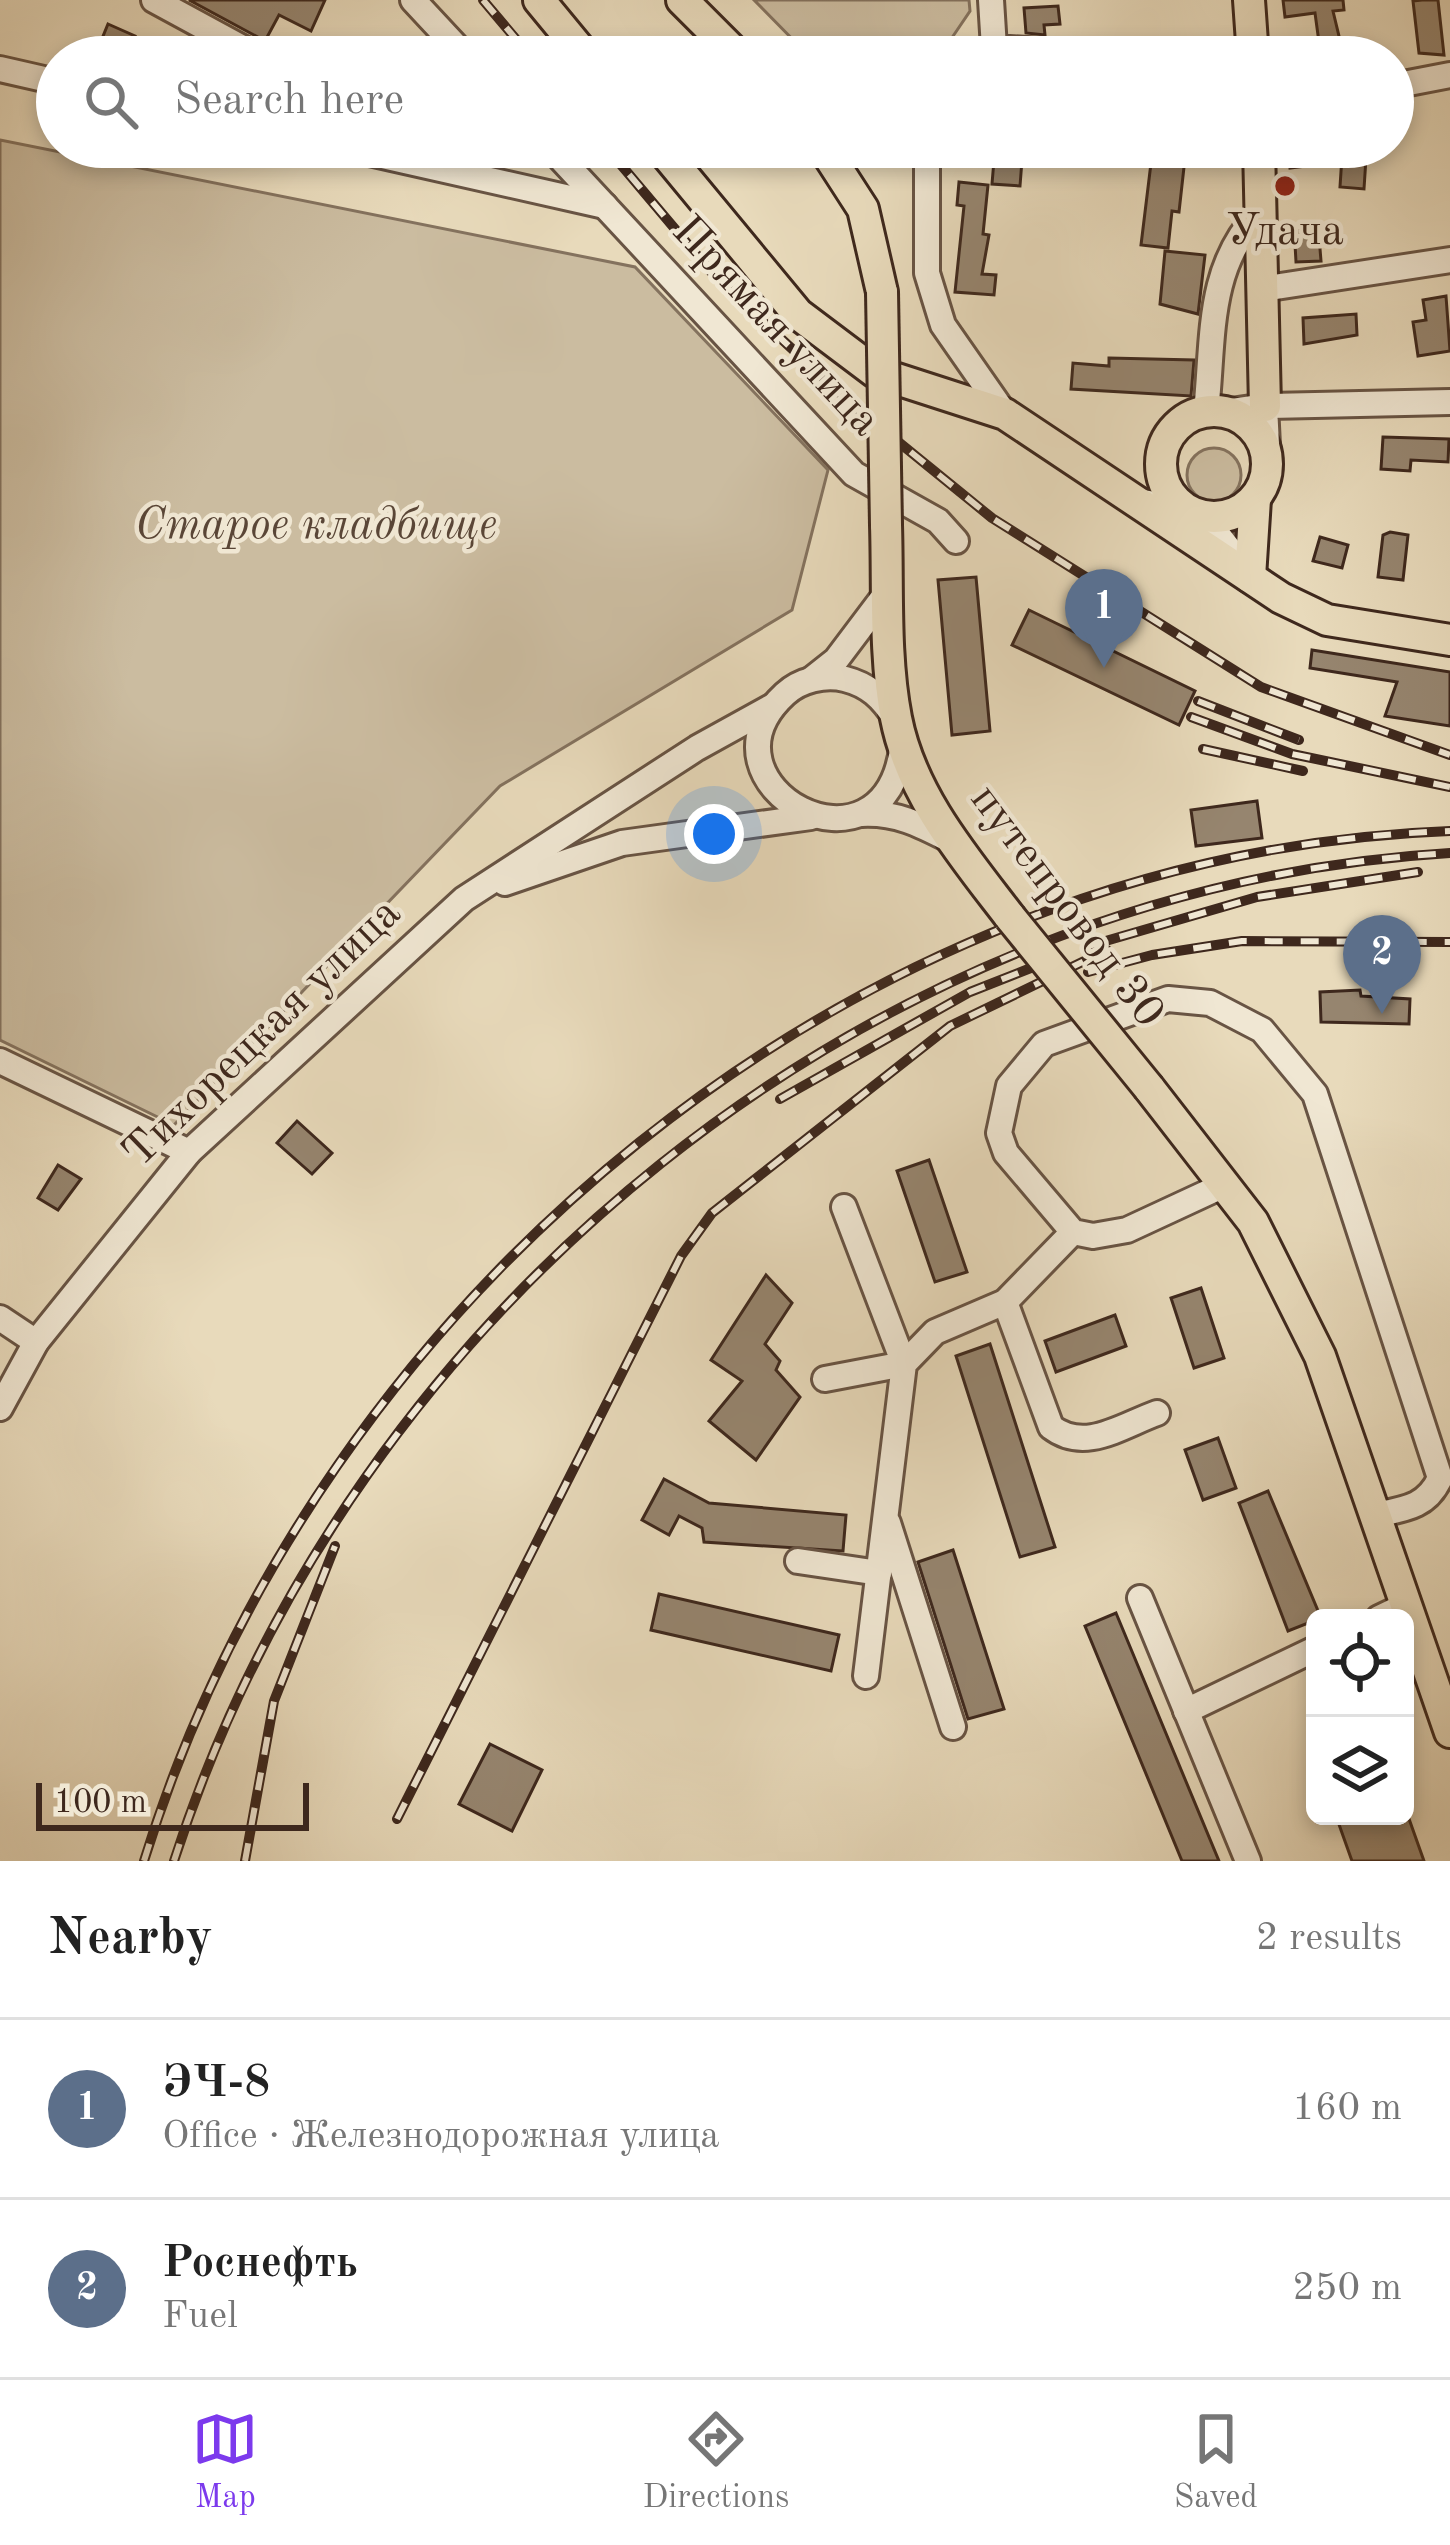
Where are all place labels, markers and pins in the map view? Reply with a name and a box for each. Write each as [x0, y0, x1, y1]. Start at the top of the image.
marker: Удача [1272, 173, 1298, 199]
place label: Удача [1226, 210, 1344, 255]
pin: 1 [1065, 569, 1143, 668]
pin: 2 [1343, 915, 1421, 1014]

